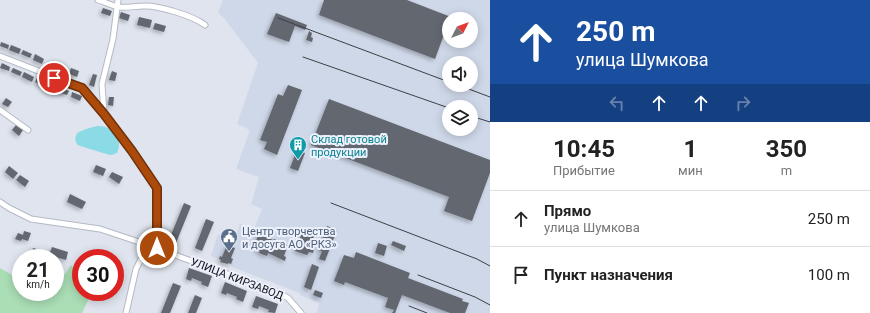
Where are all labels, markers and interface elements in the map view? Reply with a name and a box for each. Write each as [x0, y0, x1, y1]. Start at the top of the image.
north arrow [442, 12, 478, 48]
map controls [442, 12, 478, 136]
text: 250 m [576, 15, 655, 48]
icon: ahead [510, 16, 562, 68]
text: улица Шумкова [576, 49, 709, 70]
button: sound [442, 56, 478, 92]
pin [37, 61, 71, 95]
icon: arrive [43, 67, 65, 89]
icon: left [606, 92, 628, 114]
icon: ahead [648, 92, 670, 114]
icon: ahead [690, 92, 712, 114]
icon: right [732, 92, 754, 114]
button: layers [442, 100, 478, 136]
place label: Склад готовой продукции [311, 133, 387, 159]
building icon: Склад готовой продукции [288, 135, 308, 160]
text: 10:45 [553, 135, 615, 163]
text: 1 [683, 135, 697, 163]
text: 350 [766, 135, 807, 163]
text: Прибытие [553, 163, 615, 178]
text: мин [678, 163, 703, 178]
text: m [781, 163, 792, 178]
text: Прямо [544, 202, 591, 220]
icon: ahead [510, 208, 532, 230]
text: 250 m [808, 210, 850, 228]
text: улица Шумкова [544, 220, 640, 235]
place label: Центр творчества и досуга АО «РКЗ» [242, 225, 337, 251]
position arrow [136, 227, 178, 269]
public building icon: Центр творчества и досуга АО «РКЗ» [219, 227, 239, 252]
speed limit sign: 30 [72, 249, 124, 301]
street label: УЛИЦА КИРЗАВОД [189, 255, 285, 303]
text: 21 [27, 258, 49, 282]
icon: arrive [510, 264, 532, 286]
text: Пункт назначения [544, 266, 673, 284]
text: 100 m [808, 266, 850, 284]
text: km/h [26, 279, 50, 290]

